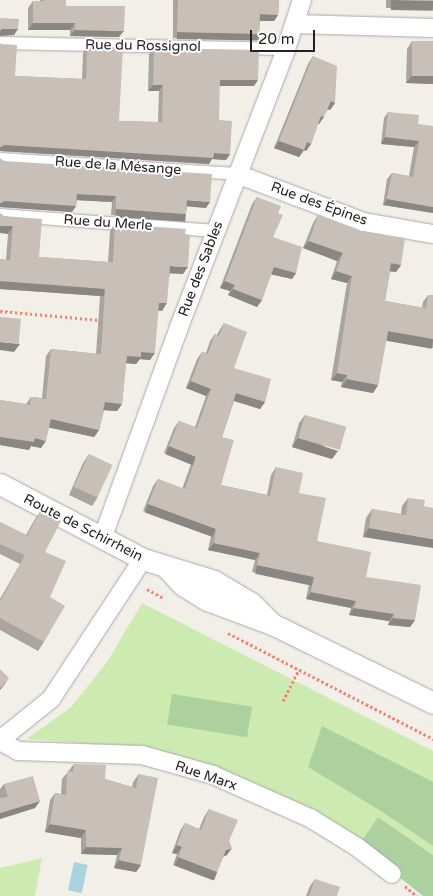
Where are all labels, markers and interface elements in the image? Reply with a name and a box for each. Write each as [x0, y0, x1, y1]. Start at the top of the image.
scale bar [253, 20, 318, 52]
text: 20 m [258, 30, 295, 48]
street label: Rue du Rossignol [85, 37, 201, 55]
street label: Rue de la Mésange [54, 153, 182, 179]
street label: Rue des Épines [268, 179, 370, 229]
street label: Rue du Merle [63, 212, 153, 234]
street label: Rue des Sables [175, 219, 227, 319]
street label: Route de Schirrhein [21, 491, 145, 565]
street label: Rue Marx [173, 758, 239, 794]

